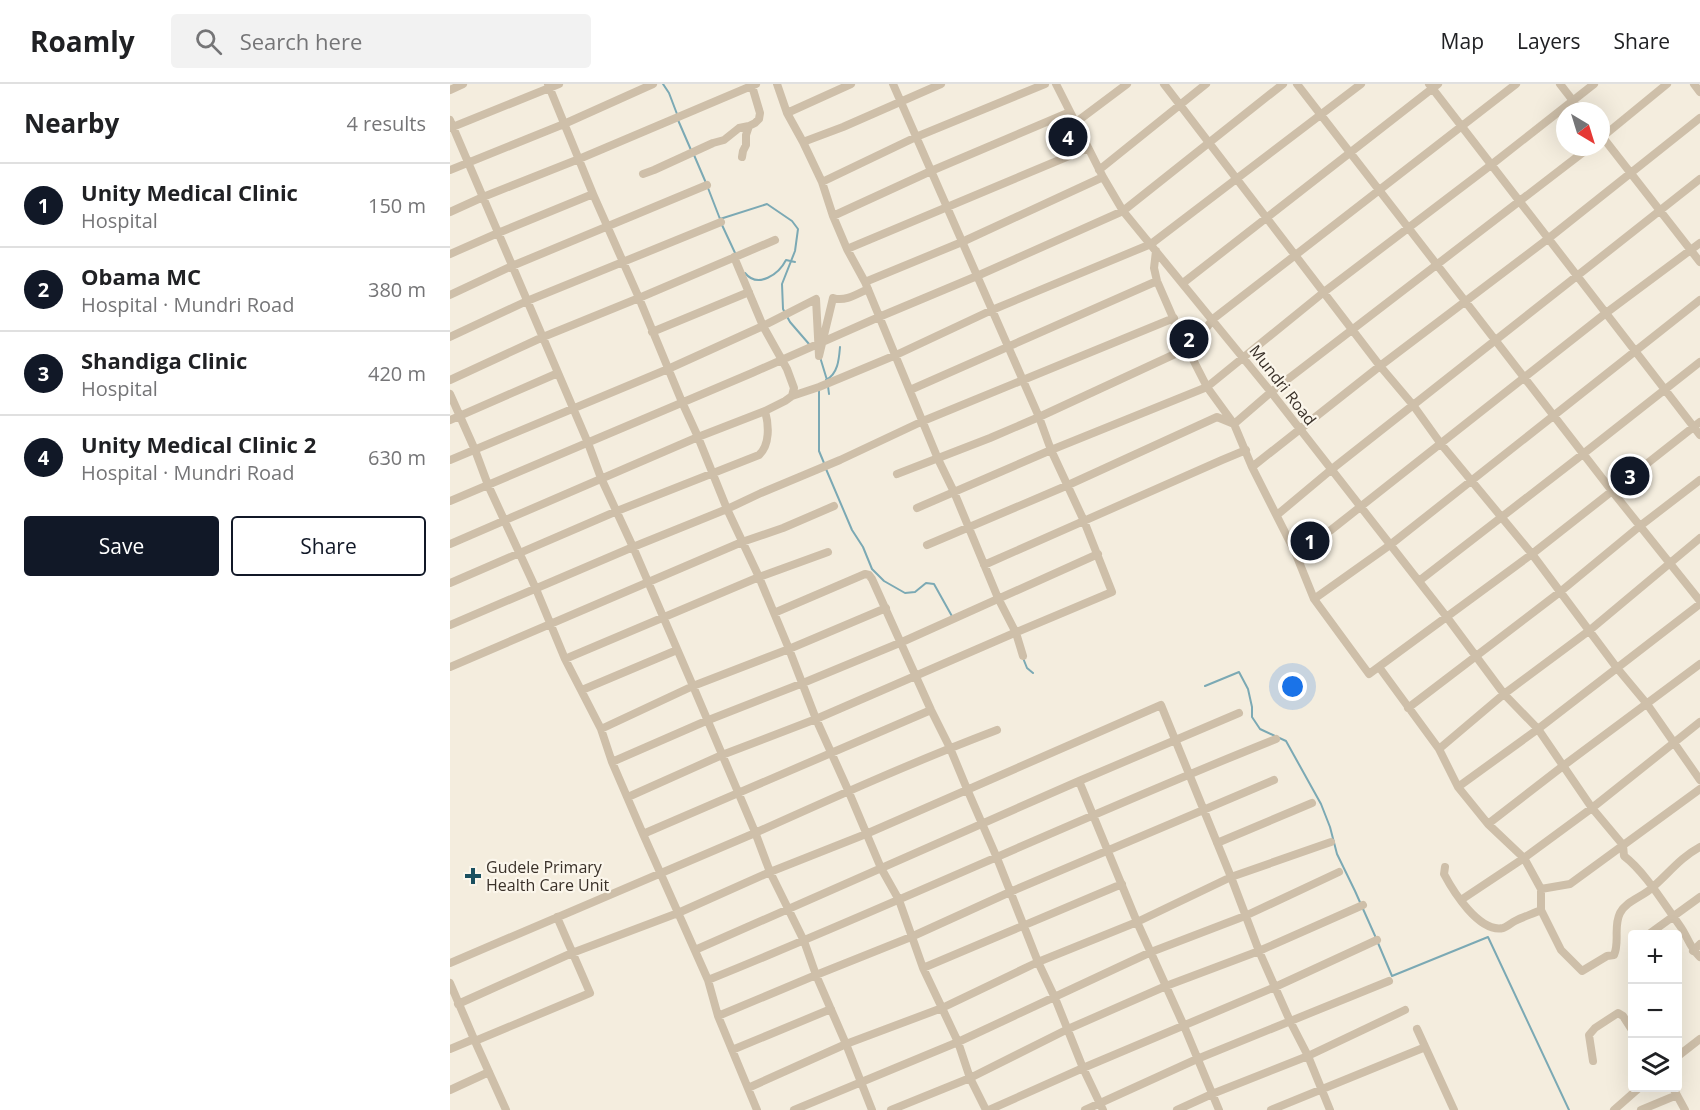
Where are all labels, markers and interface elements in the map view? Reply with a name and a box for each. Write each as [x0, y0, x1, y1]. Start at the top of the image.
search box [171, 14, 591, 68]
text: Roamly [30, 22, 135, 60]
icon: search [192, 25, 225, 58]
text: Search here [240, 26, 362, 56]
text: Map [1441, 27, 1484, 55]
text: Layers [1517, 27, 1581, 55]
text: Share [1614, 27, 1670, 55]
north arrow [1556, 102, 1610, 156]
text: Nearby [24, 105, 119, 141]
text: 4 results [346, 110, 426, 137]
pin: 4 [1048, 115, 1088, 160]
text: Unity Medical Clinic [81, 177, 298, 207]
text: 1 [38, 192, 49, 219]
text: 150 m [368, 192, 426, 219]
text: Hospital [81, 207, 158, 234]
text: Obama MC [81, 261, 201, 291]
text: 2 [38, 276, 49, 303]
text: 380 m [368, 276, 426, 303]
text: Hospital · Mundri Road [81, 291, 294, 318]
pin: 2 [1170, 316, 1208, 362]
street label: Mundri Road [1245, 340, 1321, 430]
text: Shandiga Clinic [81, 345, 247, 375]
text: 3 [38, 360, 49, 387]
text: 420 m [368, 360, 426, 387]
text: Hospital [81, 375, 158, 402]
text: Unity Medical Clinic 2 [81, 429, 316, 459]
text: 4 [38, 444, 49, 471]
text: 630 m [368, 444, 426, 471]
pin: 3 [1610, 454, 1650, 498]
text: Hospital · Mundri Road [81, 459, 294, 486]
button: Save [24, 516, 219, 576]
button: Share [231, 516, 426, 576]
pin: 1 [1290, 518, 1330, 564]
your location [1278, 672, 1307, 701]
place label: Gudele Primary Health Care Unit [486, 856, 610, 896]
marker: Gudele Primary Health Care Unit [464, 867, 482, 885]
map controls [1628, 930, 1682, 1092]
button: + [1628, 930, 1682, 984]
button: − [1628, 984, 1682, 1038]
button: layers [1628, 1038, 1682, 1092]

